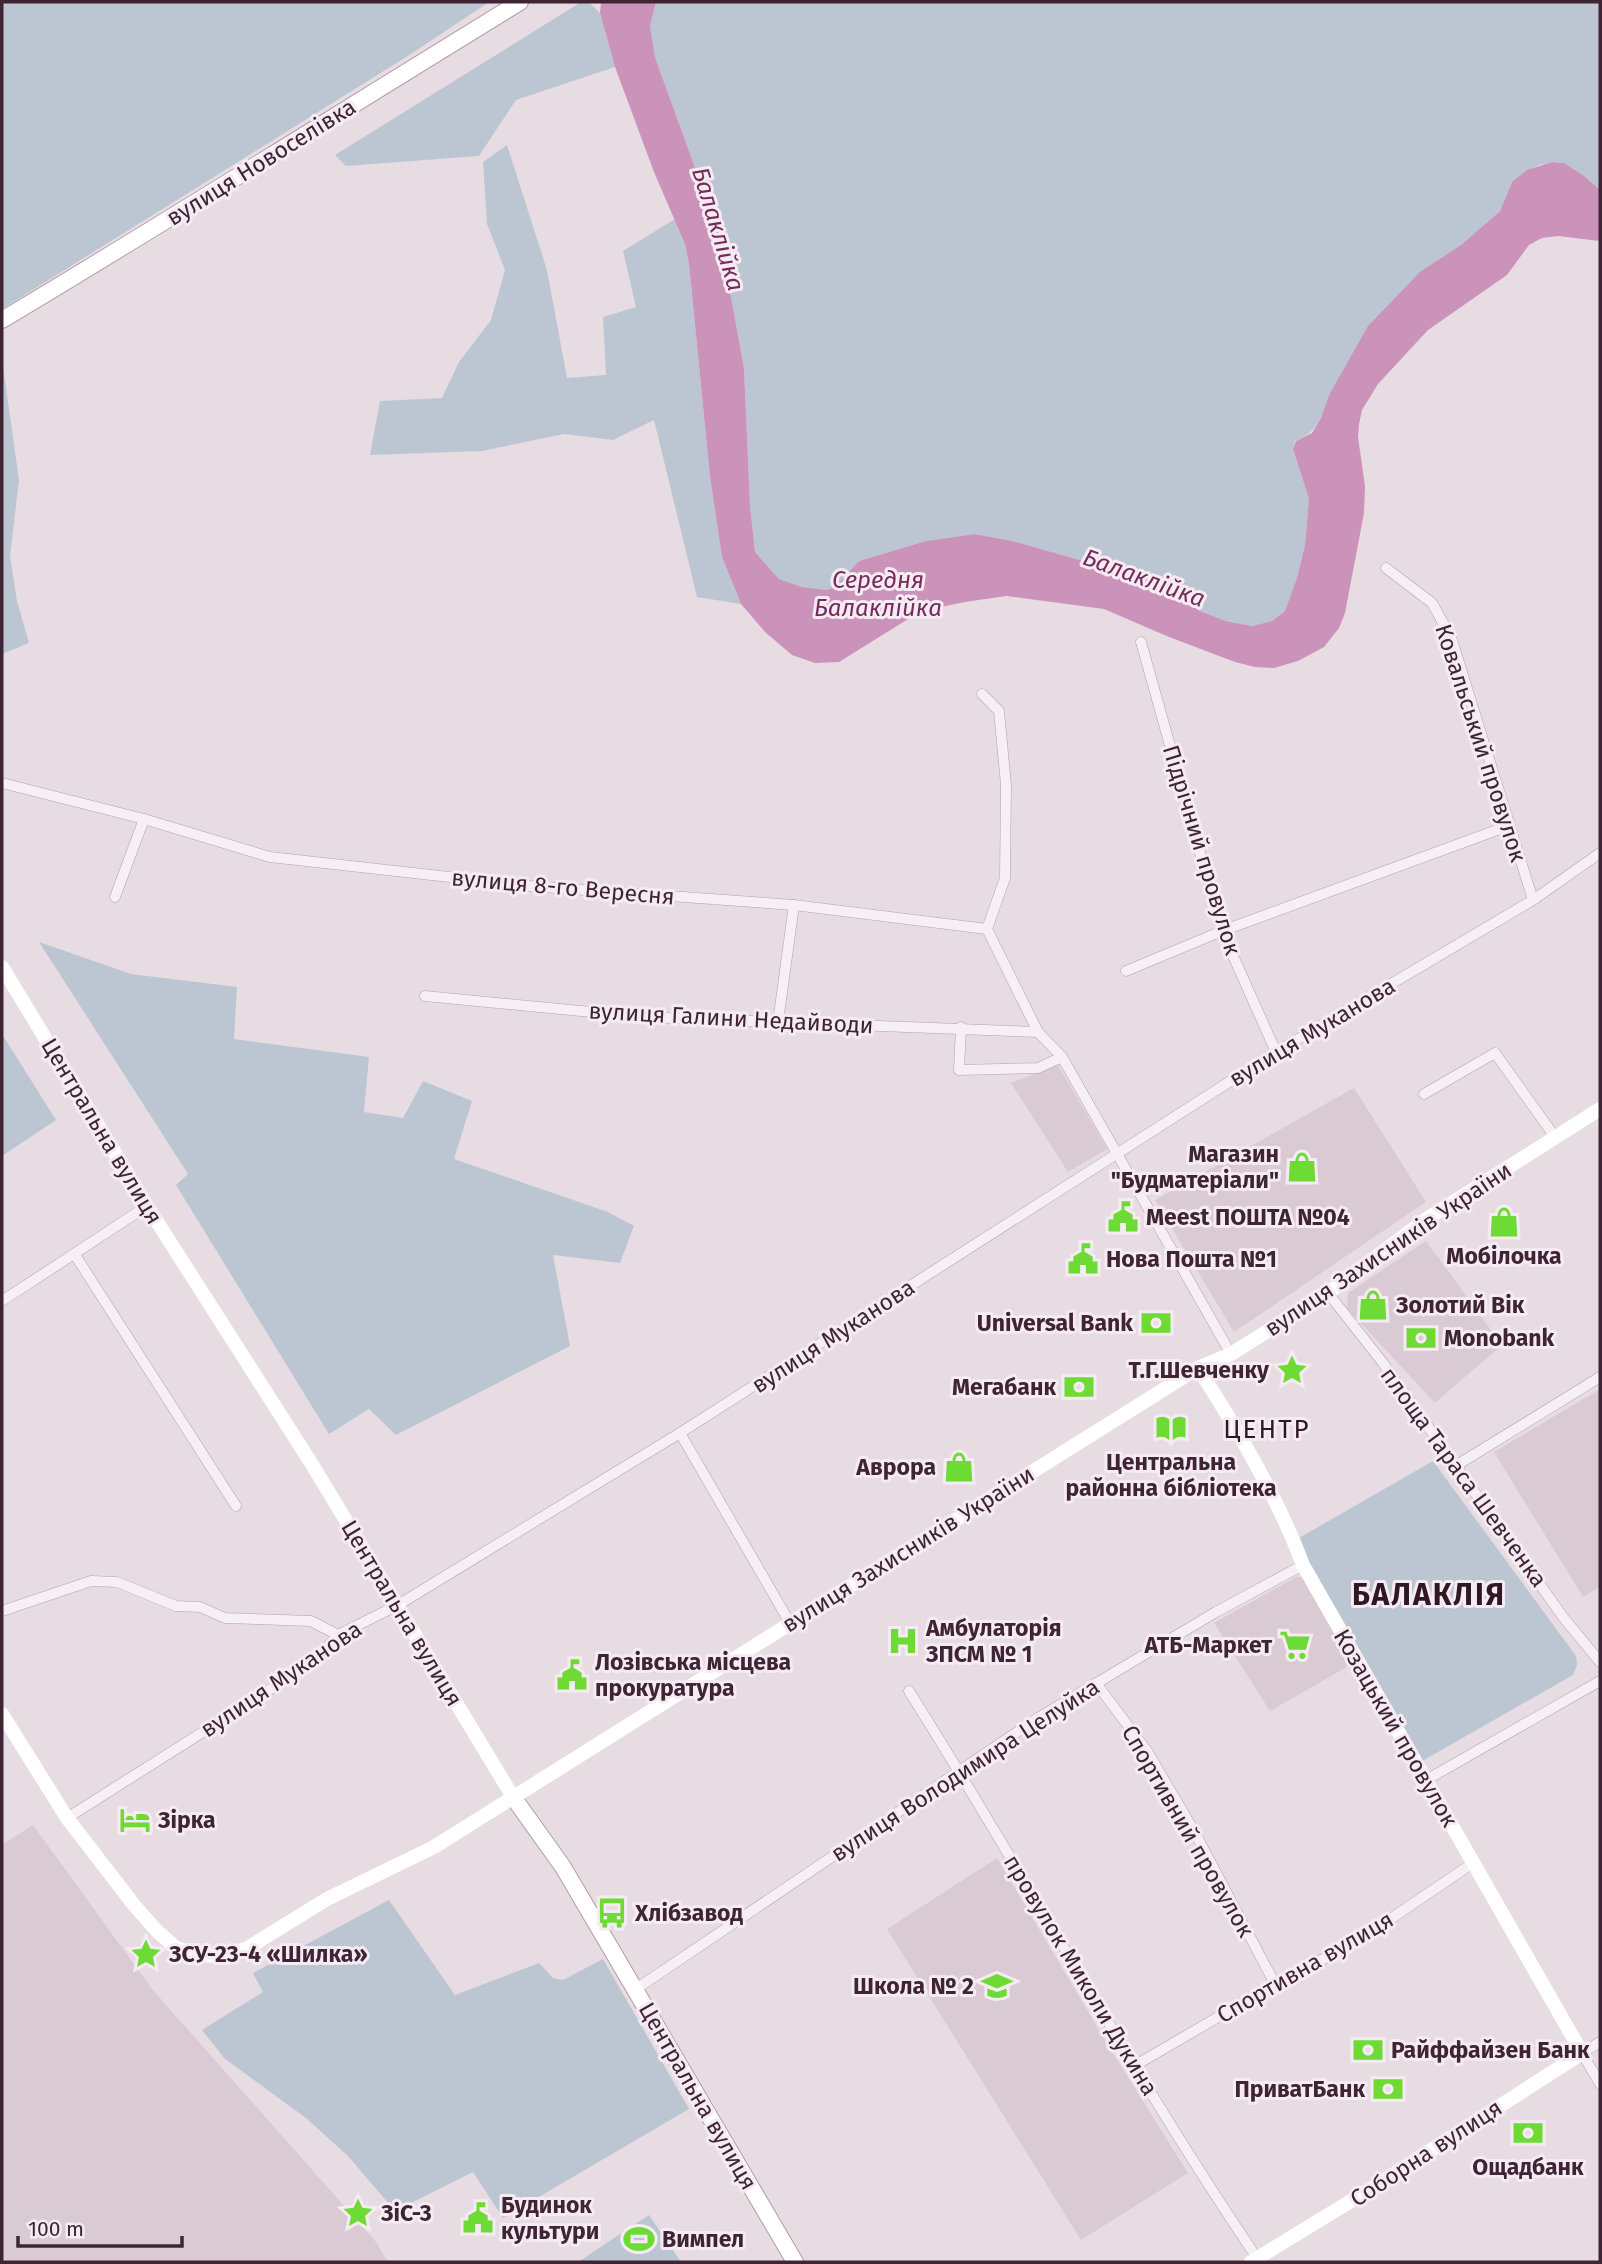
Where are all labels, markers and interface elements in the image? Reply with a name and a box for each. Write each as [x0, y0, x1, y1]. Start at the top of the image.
street label: вулиця Новоселівка [161, 92, 361, 232]
water label: Балаклійка [686, 164, 750, 294]
water label: Балаклійка [1079, 543, 1209, 613]
water label: Середня Балаклійка [814, 566, 942, 622]
street label: Ковальський провулок [1429, 620, 1533, 866]
street label: Підрічний провулок [1157, 742, 1247, 958]
street label: вулиця 8-го Вересня [450, 863, 676, 911]
street label: вулиця Муканова [1224, 971, 1400, 1093]
street label: вулиця Галини Недайводи [588, 997, 874, 1039]
street label: Центральна вулиця [35, 1033, 169, 1229]
place label: Магазин "Будматеріали" [1111, 1140, 1279, 1194]
shop icon: Магазин "Будматеріали" [1285, 1150, 1319, 1184]
street label: вулиця Захисників України [1259, 1156, 1517, 1342]
public building icon: Meest ПОШТА №04 [1106, 1200, 1140, 1234]
place label: Meest ПОШТА №04 [1146, 1203, 1350, 1231]
shop icon: Мобілочка [1487, 1205, 1521, 1239]
public building icon: Нова Пошта №1 [1066, 1242, 1100, 1276]
place label: Мобілочка [1446, 1242, 1562, 1270]
place label: Нова Пошта №1 [1106, 1245, 1277, 1273]
street label: вулиця Муканова [746, 1273, 920, 1399]
shop icon: Золотий Вік [1356, 1288, 1390, 1322]
place label: Золотий Вік [1395, 1291, 1525, 1319]
bank icon: Universal Bank [1139, 1306, 1173, 1340]
place label: Universal Bank [977, 1309, 1133, 1337]
bank icon: Monobank [1404, 1321, 1438, 1355]
place label: Monobank [1444, 1324, 1555, 1352]
place icon: Т.Г.Шевченку [1275, 1353, 1309, 1387]
place label: Т.Г.Шевченку [1129, 1356, 1270, 1384]
street label: площа Тараса Шевченка [1375, 1362, 1553, 1592]
bank icon: Мегабанк [1062, 1370, 1096, 1404]
place label: Мегабанк [952, 1373, 1056, 1401]
library icon: Центральна районна бібліотека [1154, 1411, 1188, 1445]
district label: ЦЕНТР [1223, 1414, 1311, 1445]
place label: Центральна районна бібліотека [1065, 1448, 1277, 1502]
shop icon: Аврора [942, 1450, 976, 1484]
place label: Аврора [855, 1453, 936, 1481]
street label: вулиця Захисників України [777, 1460, 1039, 1638]
street label: Центральна вулиця [335, 1515, 469, 1711]
district label: БАЛАКЛІЯ [1352, 1577, 1506, 1613]
place label: Амбулаторія ЗПСМ № 1 [925, 1614, 1062, 1668]
street label: вулиця Муканова [195, 1615, 367, 1743]
hospital icon: Амбулаторія ЗПСМ № 1 [886, 1624, 920, 1658]
street label: Козацький провулок [1328, 1624, 1464, 1832]
supermarket icon: АТБ-Маркет [1278, 1628, 1312, 1662]
place label: АТБ-Маркет [1143, 1631, 1272, 1659]
place label: Лозівська місцева прокуратура [595, 1648, 791, 1702]
public building icon: Лозівська місцева прокуратура [555, 1658, 589, 1692]
street label: вулиця Володимира Целуйка [825, 1673, 1105, 1867]
street label: Спортивний провулок [1116, 1720, 1260, 1942]
hotel icon: Зірка [118, 1803, 152, 1837]
place label: Зірка [157, 1806, 216, 1834]
street label: провулок Миколи Дукина [998, 1849, 1164, 2101]
bus stop icon: Хлібзавод [595, 1896, 629, 1930]
place label: Хлібзавод [634, 1899, 743, 1927]
street label: Спортивна вулиця [1212, 1905, 1398, 2029]
place icon: ЗСУ-23-4 «Шилка» [129, 1937, 163, 1971]
place label: ЗСУ-23-4 «Шилка» [168, 1940, 368, 1968]
school or university icon: Школа № 2 [980, 1969, 1014, 2003]
place label: Школа № 2 [853, 1972, 974, 2000]
street label: Центральна вулиця [633, 1997, 763, 2195]
bank icon: Райффайзен Банк [1351, 2033, 1385, 2067]
place label: Райффайзен Банк [1391, 2036, 1590, 2064]
bank icon: ПриватБанк [1371, 2072, 1405, 2106]
place label: ПриватБанк [1234, 2075, 1365, 2103]
street label: Соборна вулиця [1345, 2093, 1507, 2213]
bank icon: Ощадбанк [1511, 2116, 1545, 2150]
place label: Ощадбанк [1472, 2153, 1584, 2181]
place label: Будинок культури [501, 2191, 599, 2245]
place icon: ЗіС-3 [341, 2196, 375, 2230]
place label: ЗіС-3 [380, 2199, 432, 2227]
public building icon: Будинок культури [461, 2201, 495, 2235]
scale bar [18, 2204, 182, 2248]
text: 100 m [28, 2216, 84, 2242]
sports icon: Вимпел [622, 2222, 656, 2256]
place label: Вимпел [662, 2225, 744, 2253]

